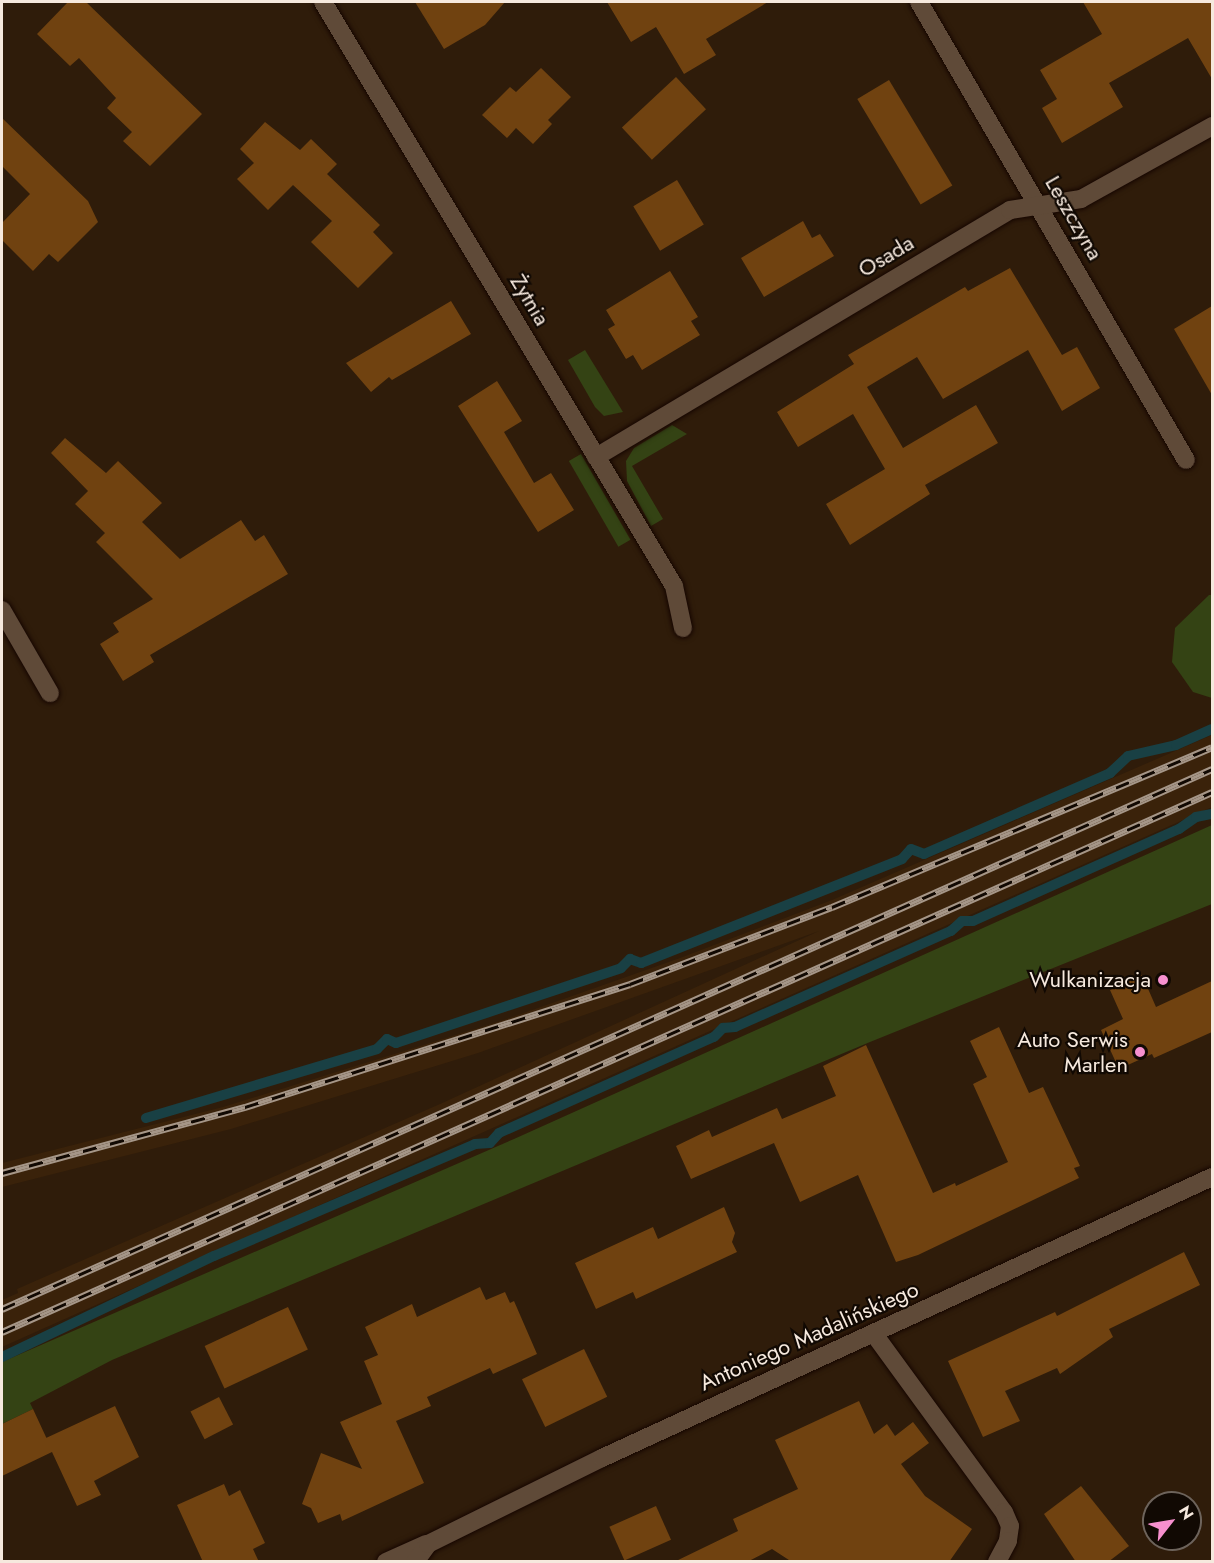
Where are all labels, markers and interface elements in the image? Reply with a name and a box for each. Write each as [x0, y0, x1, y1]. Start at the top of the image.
street label: Leszczyna [1039, 171, 1109, 265]
street label: Osada [854, 229, 918, 283]
street label: Żytnia [505, 270, 555, 330]
place label: Wulkanizacja [1029, 967, 1151, 993]
marker: Wulkanizacja [1156, 973, 1170, 987]
place label: Auto Serwis Marlen [1017, 1026, 1128, 1078]
marker: Auto Serwis Marlen [1133, 1045, 1147, 1059]
street label: Antoniego Madalińskiego [695, 1276, 923, 1396]
north arrow [1142, 1491, 1202, 1551]
text: N [1173, 1501, 1199, 1524]

